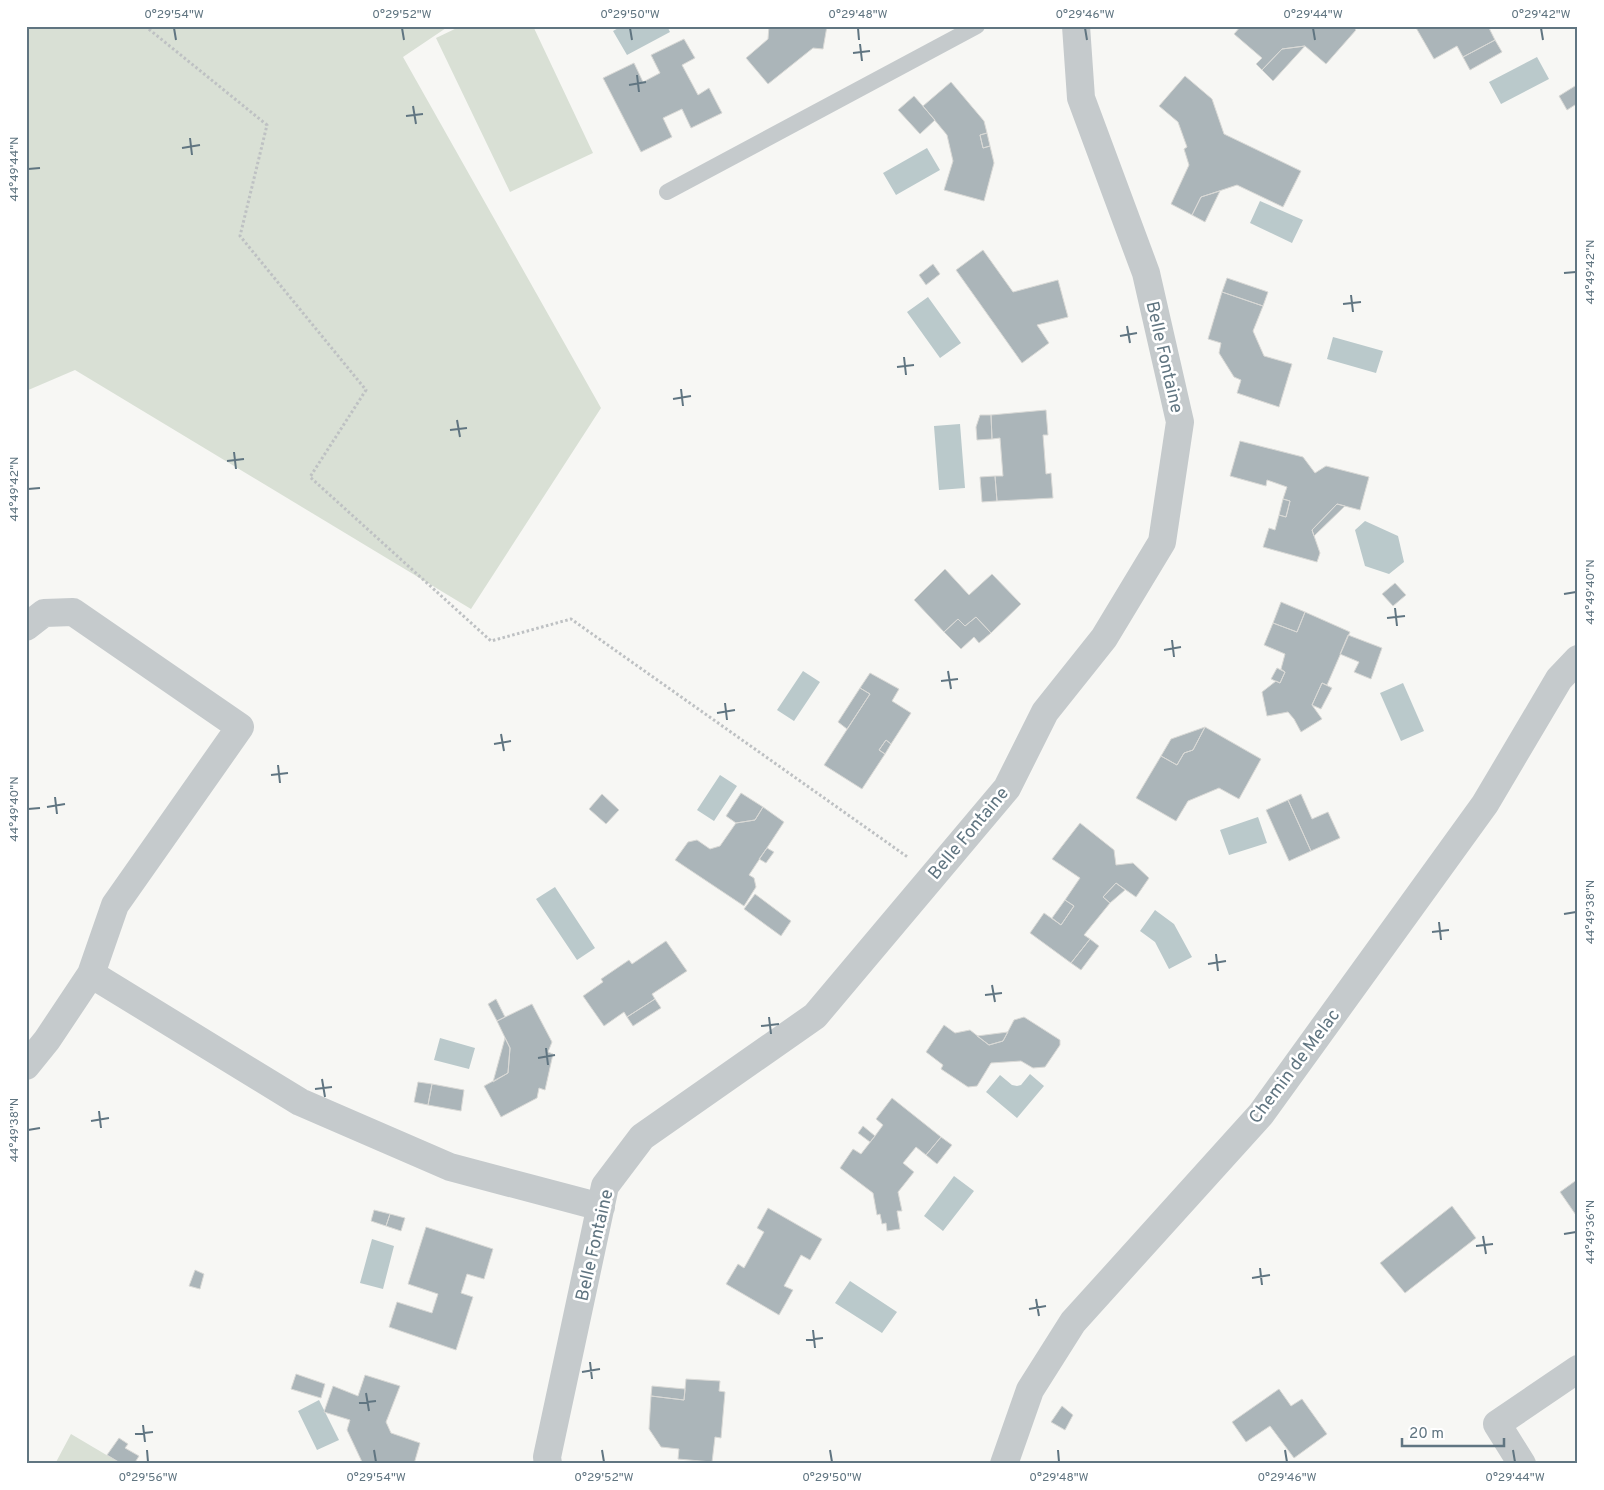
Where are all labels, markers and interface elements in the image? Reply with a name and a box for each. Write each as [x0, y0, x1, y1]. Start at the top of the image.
text: 0°29'54"W [144, 7, 204, 23]
text: 0°29'52"W [372, 7, 432, 23]
text: 0°29'50"W [600, 7, 660, 23]
text: 0°29'48"W [828, 7, 888, 23]
text: 0°29'46"W [1055, 7, 1115, 23]
text: 0°29'44"W [1283, 7, 1343, 23]
text: 0°29'42"W [1511, 7, 1571, 23]
text: 44°49'44"N [7, 136, 23, 202]
text: 44°49'42"N [1583, 240, 1599, 304]
street label: Belle Fontaine [1139, 299, 1188, 416]
text: 44°49'42"N [7, 457, 23, 521]
text: 44°49'40"N [1583, 559, 1599, 625]
text: 44°49'40"N [7, 776, 23, 842]
street label: Belle Fontaine [924, 783, 1015, 885]
text: 44°49'38"N [1583, 880, 1599, 944]
street label: Chemin de Melac [1245, 1005, 1346, 1129]
text: 44°49'38"N [7, 1098, 23, 1162]
street label: Belle Fontaine [571, 1187, 620, 1304]
text: 44°49'36"N [1583, 1200, 1599, 1264]
scale bar [1402, 1415, 1504, 1447]
text: 20 m [1409, 1425, 1444, 1444]
text: 0°29'56"W [118, 1470, 178, 1486]
text: 0°29'54"W [346, 1470, 406, 1486]
text: 0°29'52"W [574, 1470, 634, 1486]
text: 0°29'50"W [802, 1470, 862, 1486]
text: 0°29'48"W [1029, 1470, 1089, 1486]
text: 0°29'46"W [1257, 1470, 1317, 1486]
text: 0°29'44"W [1485, 1470, 1545, 1486]

